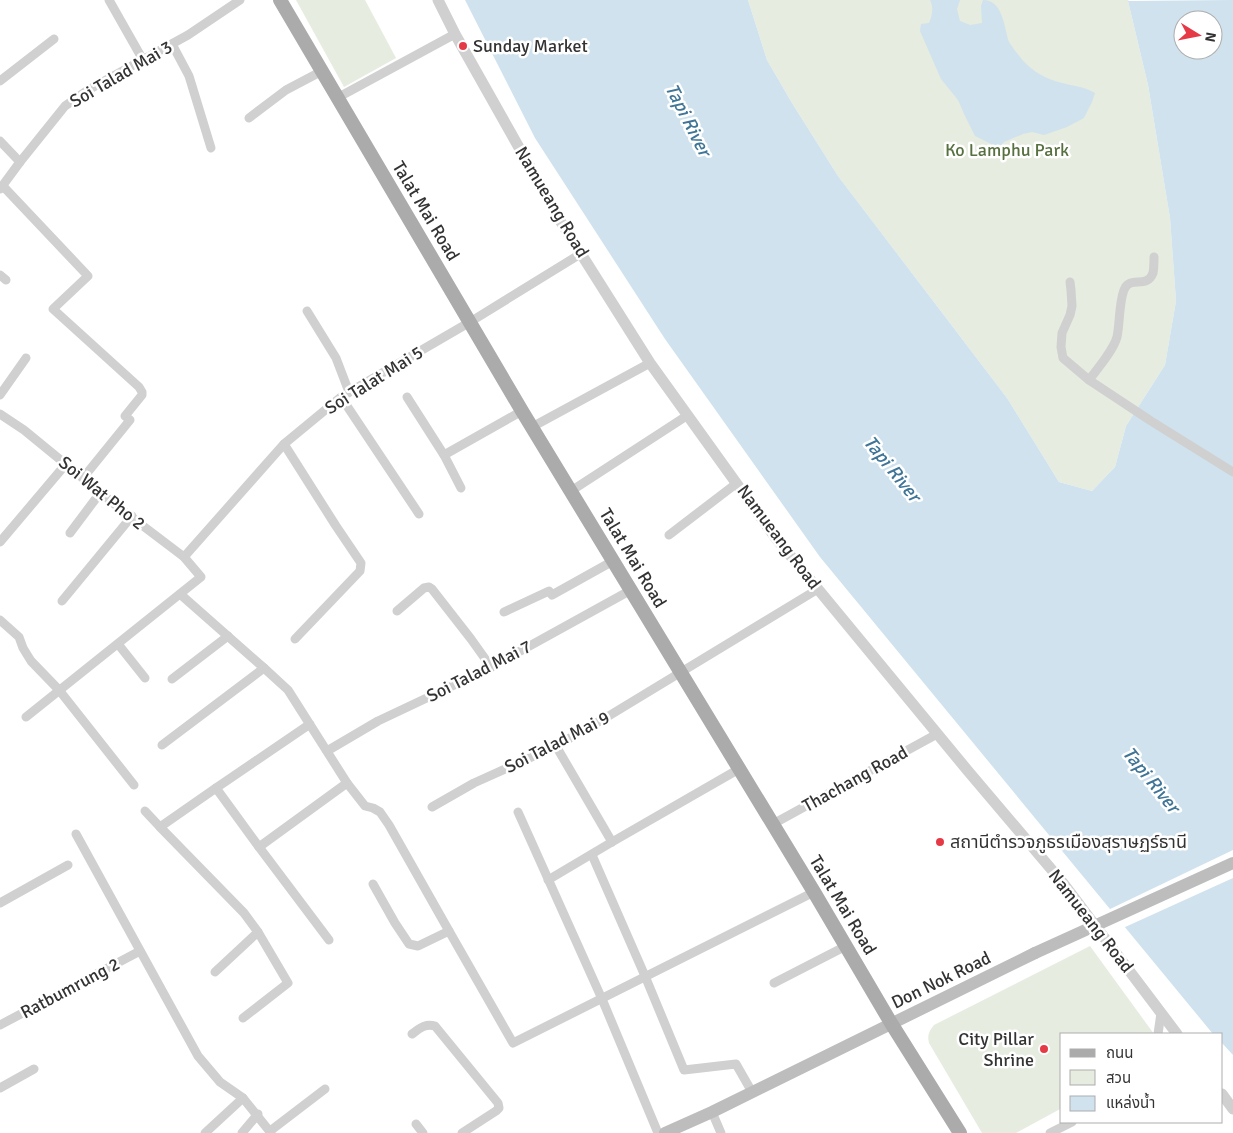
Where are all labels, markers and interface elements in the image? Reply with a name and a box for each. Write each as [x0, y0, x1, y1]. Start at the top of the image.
north arrow [1173, 10, 1223, 60]
text: N [1201, 31, 1220, 43]
place label: Sunday Market [473, 35, 588, 57]
street label: Soi Talad Mai 3 [66, 36, 176, 112]
marker: Sunday Market [457, 40, 469, 52]
water label: Tapi River [660, 80, 718, 163]
park label: Ko Lamphu Park [945, 139, 1069, 161]
street label: Namueang Road [510, 143, 594, 261]
street label: Talat Mai Road [388, 157, 464, 265]
street label: Soi Talat Mai 5 [321, 341, 427, 419]
water label: Tapi River [858, 431, 928, 509]
street label: Soi Wat Pho 2 [54, 451, 150, 535]
street label: Namueang Road [732, 480, 826, 594]
street label: Talat Mai Road [595, 504, 671, 612]
street label: Soi Talad Mai 7 [423, 635, 535, 707]
street label: Soi Talad Mai 9 [501, 706, 613, 778]
street label: Thachang Road [799, 741, 911, 817]
water label: Tapi River [1117, 742, 1187, 820]
place label: สถานีตำรวจภูธรเมืองสุราษฏร์ธานี [950, 831, 1187, 854]
marker: สถานีตำรวจภูธรเมืองสุราษฏร์ธานี [934, 836, 946, 848]
street label: Talat Mai Road [805, 851, 881, 959]
street label: Namueang Road [1044, 865, 1138, 977]
street label: Don Nok Road [888, 946, 994, 1014]
street label: Ratbumrung 2 [17, 953, 123, 1023]
place label: City Pillar Shrine [958, 1028, 1034, 1071]
legend [1060, 1033, 1223, 1123]
marker: City Pillar Shrine [1038, 1043, 1050, 1055]
text: ถนน [1106, 1044, 1133, 1062]
text: สวน [1106, 1069, 1131, 1087]
text: แหล่งน้ำ [1106, 1092, 1155, 1112]

